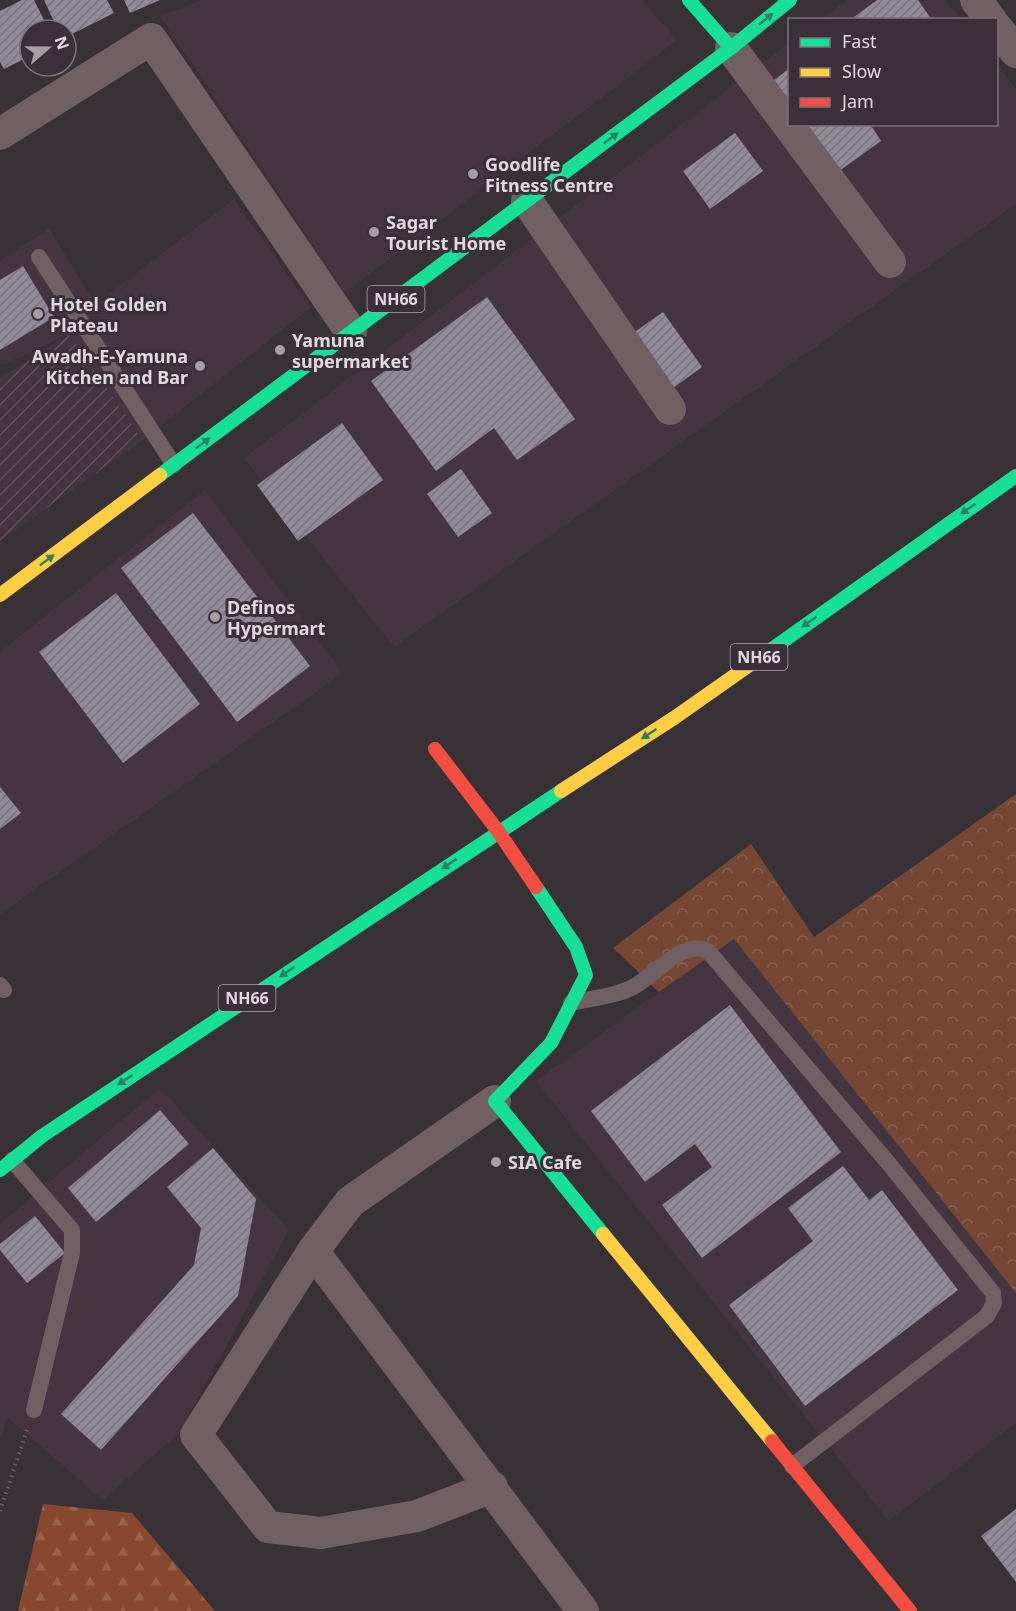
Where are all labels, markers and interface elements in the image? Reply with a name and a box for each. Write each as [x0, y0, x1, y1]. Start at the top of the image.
one-way arrow [758, 13, 774, 26]
north arrow [18, 18, 78, 78]
legend [788, 18, 998, 126]
text: Fast [842, 29, 877, 53]
text: N [50, 33, 75, 53]
text: Slow [842, 59, 881, 83]
text: Jam [840, 89, 874, 113]
one-way arrow [603, 132, 619, 144]
place label: Goodlife Fitness Centre [485, 152, 614, 197]
marker: Goodlife Fitness Centre [466, 167, 480, 181]
place label: Sagar Tourist Home [386, 210, 506, 255]
marker: Sagar Tourist Home [367, 225, 381, 239]
road number: NH66 [368, 286, 424, 312]
place label: Hotel Golden Plateau [50, 292, 167, 337]
marker: Hotel Golden Plateau [31, 307, 45, 321]
place label: Yamuna supermarket [292, 328, 409, 373]
marker: Yamuna supermarket [273, 343, 287, 357]
place label: Awadh-E-Yamuna Kitchen and Bar [32, 344, 188, 389]
marker: Awadh-E-Yamuna Kitchen and Bar [193, 359, 207, 373]
one-way arrow [195, 438, 210, 450]
one-way arrow [960, 503, 976, 515]
one-way arrow [39, 555, 54, 567]
place label: Definos Hypermart [227, 595, 326, 640]
marker: Definos Hypermart [208, 610, 222, 624]
one-way arrow [801, 616, 817, 628]
road number: NH66 [730, 644, 788, 670]
one-way arrow [641, 728, 657, 739]
one-way arrow [441, 858, 457, 869]
one-way arrow [279, 966, 295, 977]
road number: NH66 [218, 985, 276, 1011]
one-way arrow [117, 1074, 133, 1086]
place label: SIA Cafe [508, 1150, 582, 1174]
marker: SIA Cafe [489, 1155, 503, 1169]

